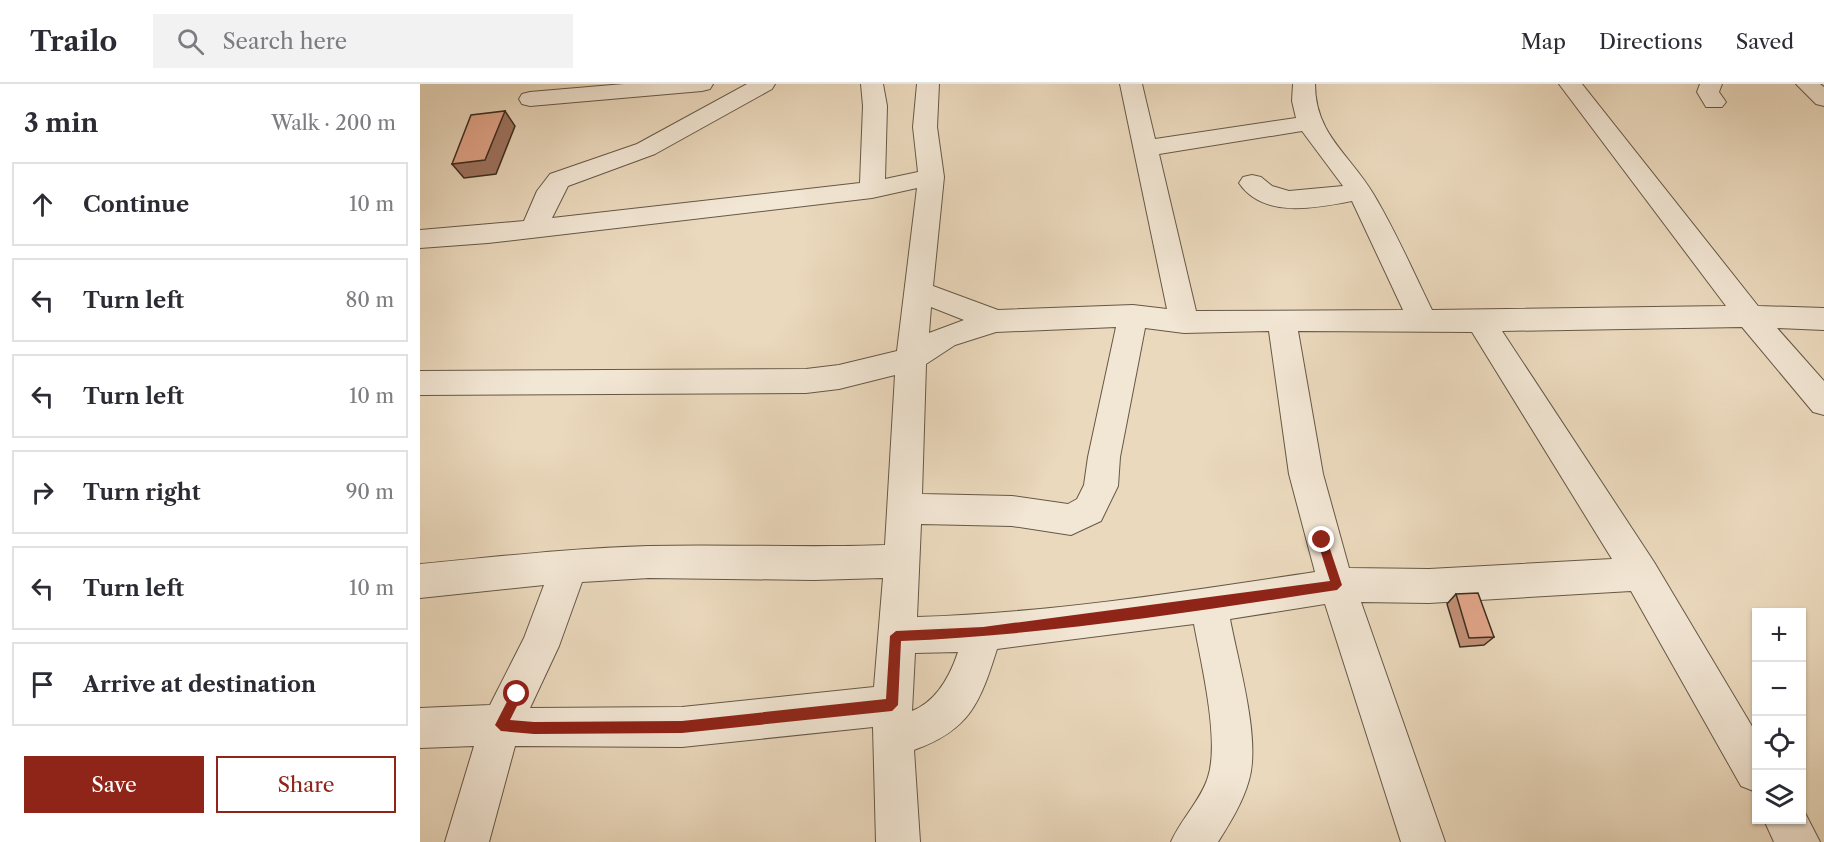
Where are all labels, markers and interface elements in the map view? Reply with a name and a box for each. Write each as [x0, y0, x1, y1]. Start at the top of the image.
search box [153, 14, 573, 68]
text: Trailo [30, 24, 117, 58]
icon: search [174, 25, 207, 58]
text: Search here [222, 28, 347, 55]
text: Map [1521, 29, 1566, 54]
text: Directions [1599, 29, 1703, 54]
text: Saved [1736, 29, 1794, 54]
text: 3 min [24, 107, 98, 139]
text: Walk · 200 m [271, 111, 396, 135]
icon: ahead [26, 188, 59, 221]
text: Continue [83, 191, 189, 218]
text: 10 m [349, 192, 394, 216]
icon: left [26, 284, 59, 317]
text: Turn left [83, 287, 184, 314]
text: 80 m [346, 288, 394, 312]
icon: left [26, 380, 59, 413]
text: Turn left [83, 383, 184, 410]
text: 10 m [349, 384, 394, 408]
icon: right [26, 476, 59, 509]
text: Turn right [83, 479, 201, 506]
text: 90 m [346, 480, 394, 504]
route end [1308, 526, 1334, 552]
icon: left [26, 572, 59, 605]
text: Turn left [83, 575, 184, 602]
text: 10 m [349, 576, 394, 600]
map controls [1752, 608, 1806, 824]
button: + [1752, 608, 1806, 662]
button: − [1752, 662, 1806, 716]
icon: arrive [26, 668, 59, 701]
text: Arrive at destination [83, 671, 316, 698]
route start [503, 680, 529, 706]
button: locate [1752, 716, 1806, 770]
button: Save [24, 756, 204, 813]
button: Share [216, 756, 396, 813]
button: layers [1752, 770, 1806, 824]

